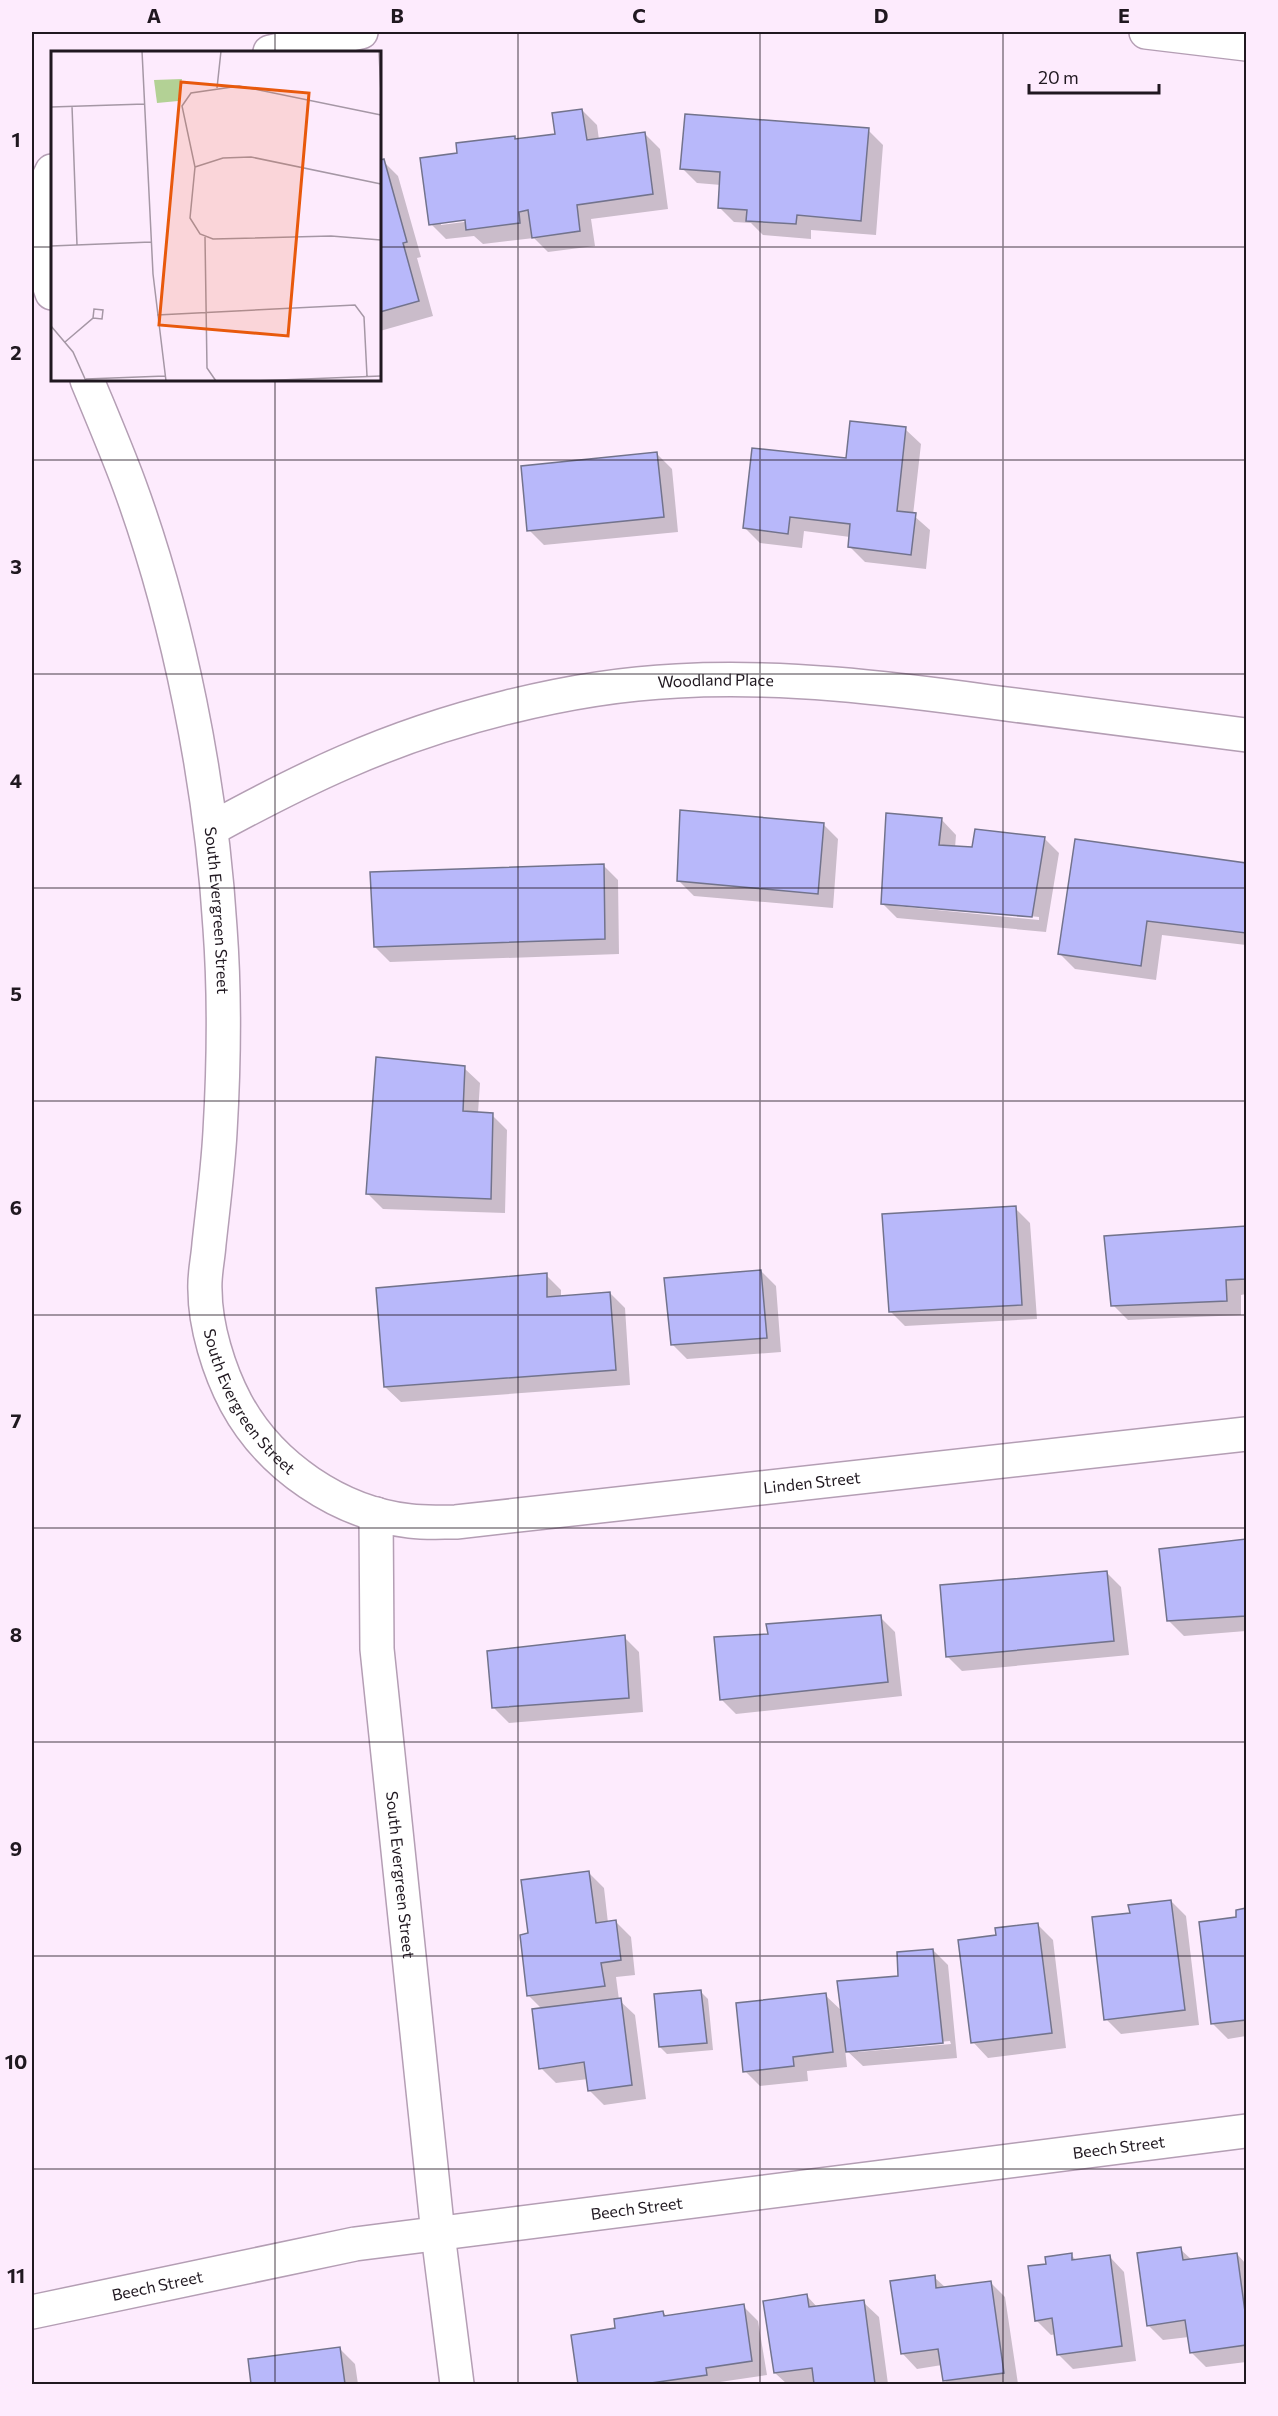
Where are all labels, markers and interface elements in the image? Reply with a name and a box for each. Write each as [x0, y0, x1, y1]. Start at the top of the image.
text: A [147, 3, 161, 27]
text: B [390, 3, 404, 27]
text: C [632, 3, 646, 27]
text: D [874, 3, 888, 27]
text: E [1118, 3, 1130, 27]
inset map [51, 51, 381, 381]
scale bar [1029, 57, 1160, 95]
text: 20 m [1038, 66, 1079, 88]
text: 1 [11, 127, 21, 151]
text: 2 [10, 340, 22, 364]
text: 3 [10, 554, 22, 578]
street label: Woodland Place [657, 669, 774, 691]
text: 4 [10, 768, 22, 792]
street label: South Evergreen Street [201, 825, 233, 995]
text: 5 [10, 981, 22, 1005]
text: 6 [10, 1195, 22, 1219]
street label: South Evergreen Street [201, 1327, 300, 1478]
text: 7 [11, 1408, 22, 1432]
street label: Linden Street [762, 1467, 862, 1497]
text: 8 [10, 1622, 22, 1646]
street label: South Evergreen Street [383, 1790, 419, 1960]
text: 9 [10, 1836, 22, 1860]
text: 10 [5, 2049, 27, 2073]
street label: Beech Street [1072, 2131, 1166, 2162]
street label: Beech Street [589, 2192, 684, 2223]
text: 11 [7, 2263, 25, 2287]
street label: Beech Street [110, 2266, 205, 2304]

